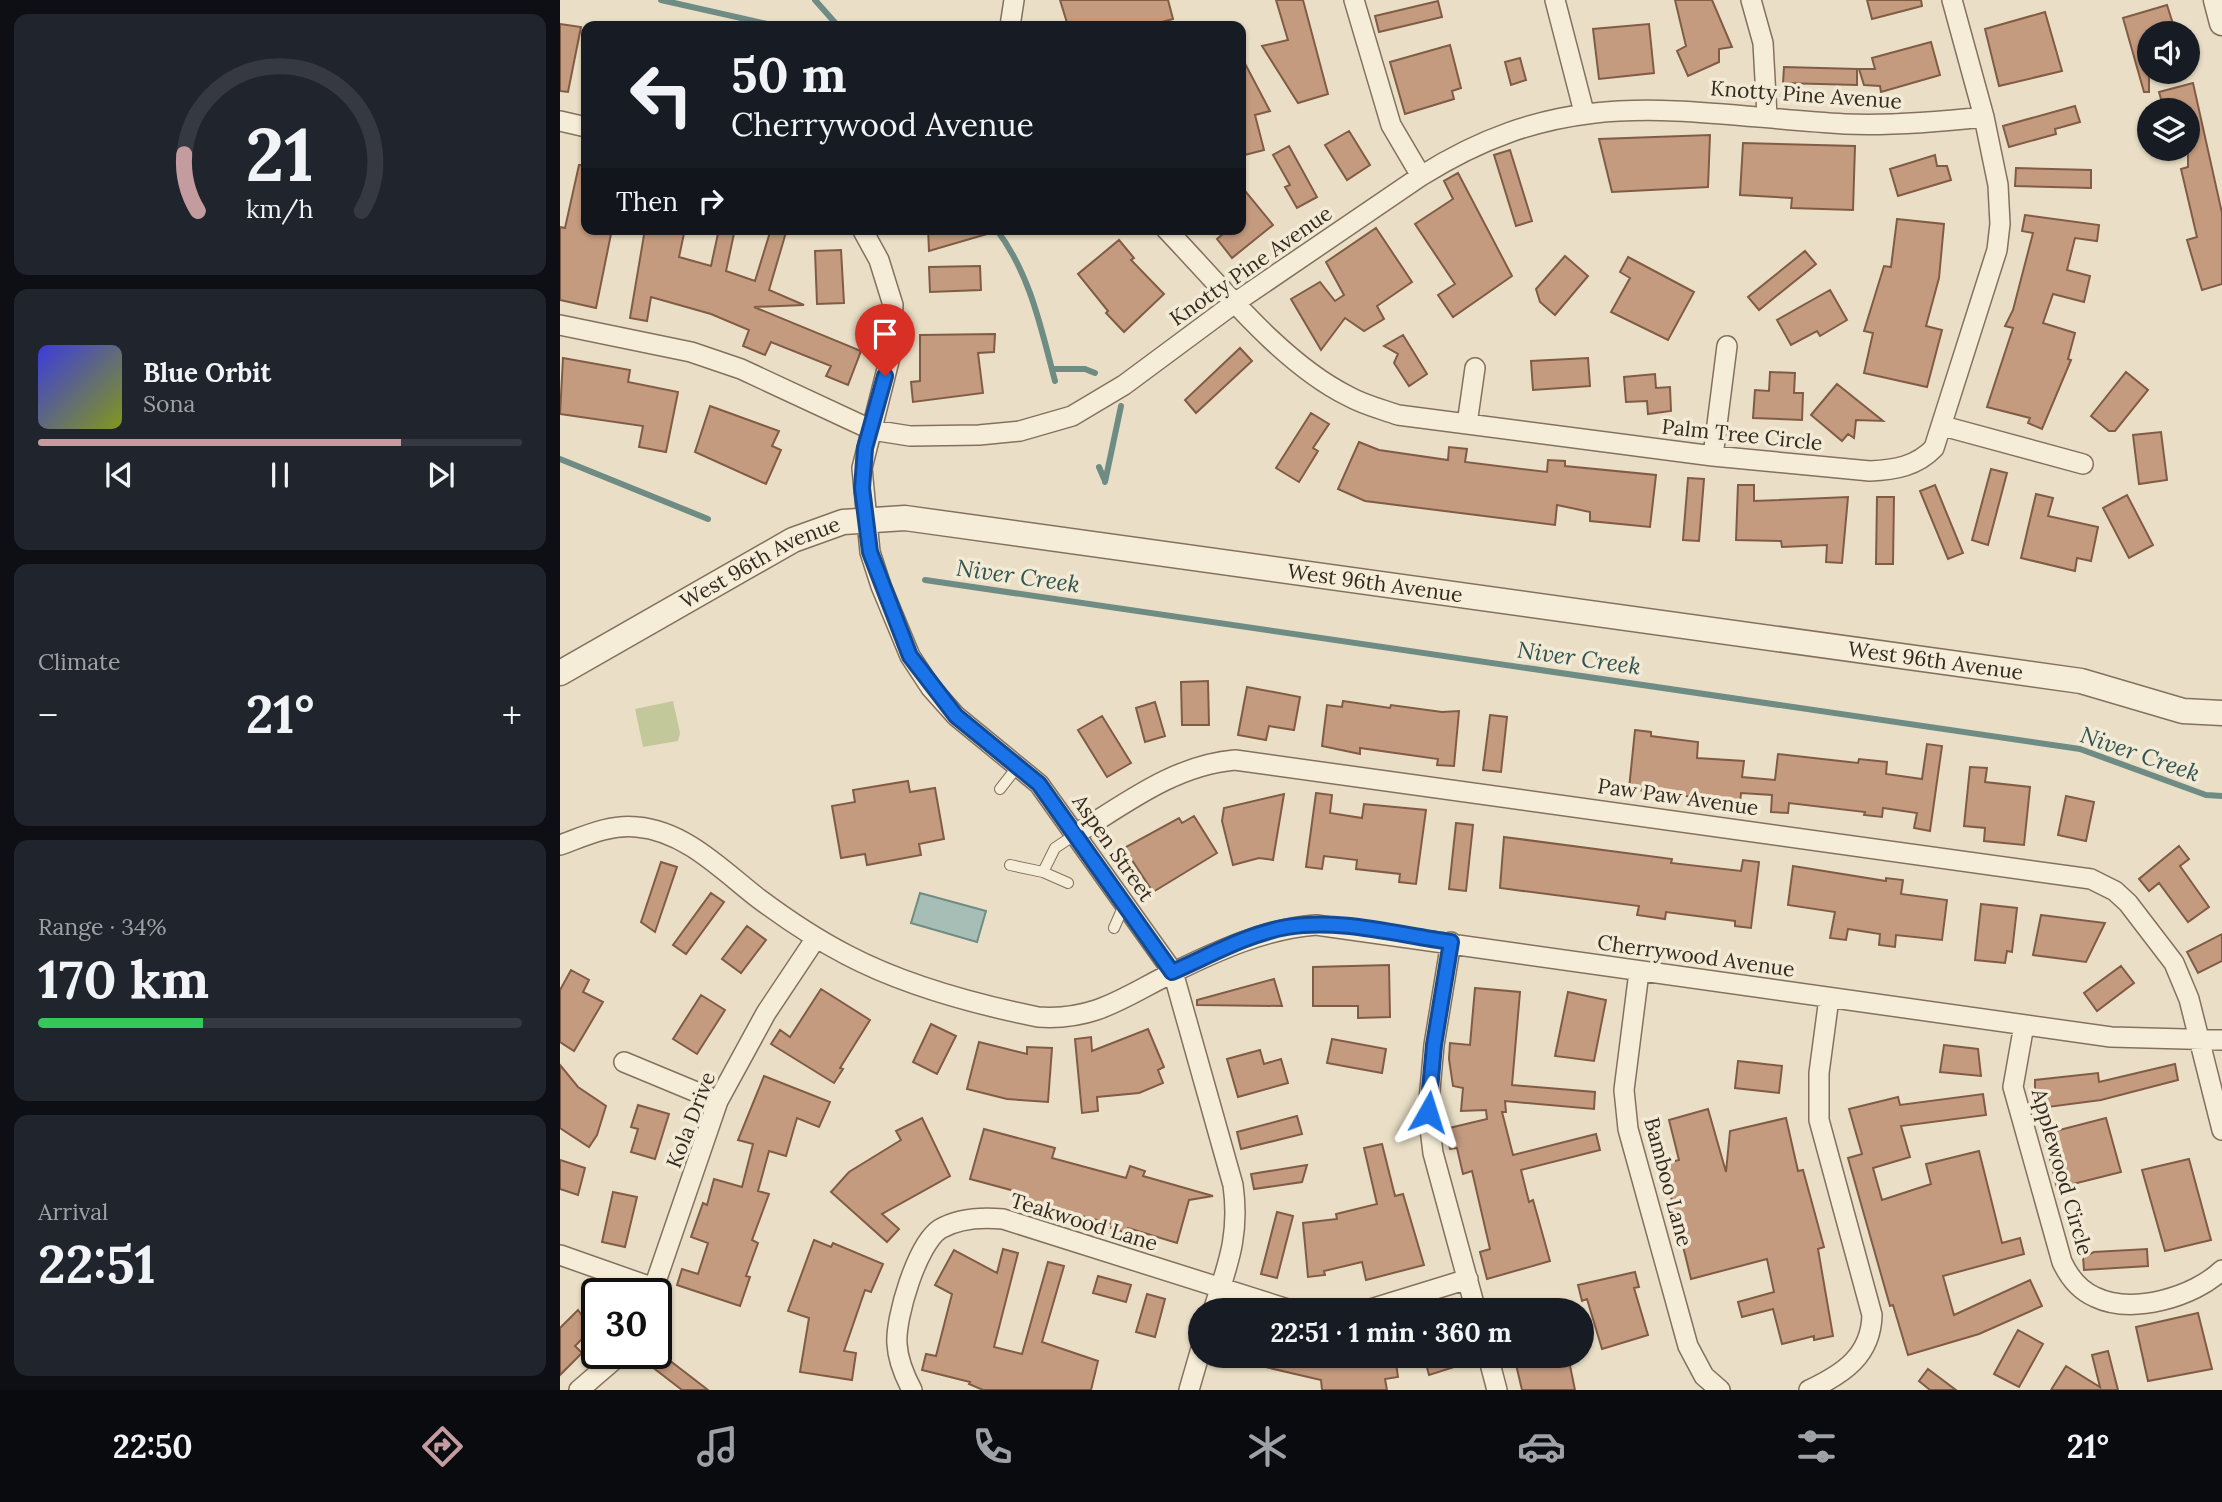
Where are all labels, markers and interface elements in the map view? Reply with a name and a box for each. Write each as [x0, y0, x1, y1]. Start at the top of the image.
map controls [2137, 21, 2200, 161]
button: sound [2137, 21, 2200, 84]
text: 50 m [731, 43, 847, 105]
icon: left [616, 49, 707, 140]
street label: Knotty Pine Avenue [1709, 74, 1903, 115]
button: layers [2137, 98, 2200, 161]
text: Cherrywood Avenue [731, 104, 1034, 145]
text: 21 [246, 108, 314, 201]
icon: right [692, 182, 730, 220]
text: Then [616, 185, 678, 218]
text: km/h [246, 192, 314, 224]
street label: Knotty Pine Avenue [1164, 199, 1337, 332]
pin [855, 304, 915, 376]
icon: arrive [866, 315, 904, 353]
text: Blue Orbit [143, 356, 271, 389]
text: Sona [143, 389, 195, 418]
street label: Palm Tree Circle [1660, 413, 1824, 456]
icon: previous [100, 456, 138, 494]
icon: pause [261, 456, 299, 494]
icon: next [422, 456, 460, 494]
street label: West 96th Avenue [675, 510, 844, 615]
water label: Niver Creek [954, 552, 1082, 599]
street label: West 96th Avenue [1286, 557, 1464, 608]
water label: Niver Creek [1515, 634, 1643, 681]
street label: West 96th Avenue [1846, 635, 2025, 686]
text: Climate [38, 647, 120, 676]
text: 21° [246, 681, 314, 747]
text: − [38, 691, 58, 739]
text: + [502, 691, 522, 739]
water label: Niver Creek [2077, 720, 2204, 788]
street label: Paw Paw Avenue [1596, 772, 1760, 821]
street label: Aspen Street [1066, 788, 1161, 907]
text: Range · 34% [38, 912, 166, 941]
street label: Cherrywood Avenue [1596, 928, 1796, 983]
text: 170 km [38, 946, 209, 1012]
street label: Kola Drive [660, 1068, 721, 1172]
position arrow [1391, 1075, 1465, 1149]
street label: Applewood Circle [2025, 1084, 2099, 1258]
street label: Bamboo Lane [1638, 1114, 1699, 1249]
street label: Teakwood Lane [1007, 1186, 1161, 1257]
text: Arrival [38, 1197, 108, 1226]
text: 22:51 [38, 1231, 156, 1297]
speed limit sign: 30 [581, 1278, 672, 1369]
text: 22:51 · 1 min · 360 m [1270, 1316, 1512, 1349]
icon: directions [418, 1422, 467, 1471]
icon: music [693, 1422, 742, 1471]
icon: phone [968, 1422, 1017, 1471]
icon: climate [1243, 1422, 1292, 1471]
icon: car [1517, 1422, 1566, 1471]
icon: filters [1792, 1422, 1841, 1471]
text: 22:50 [113, 1426, 193, 1467]
text: 21° [2067, 1426, 2109, 1467]

